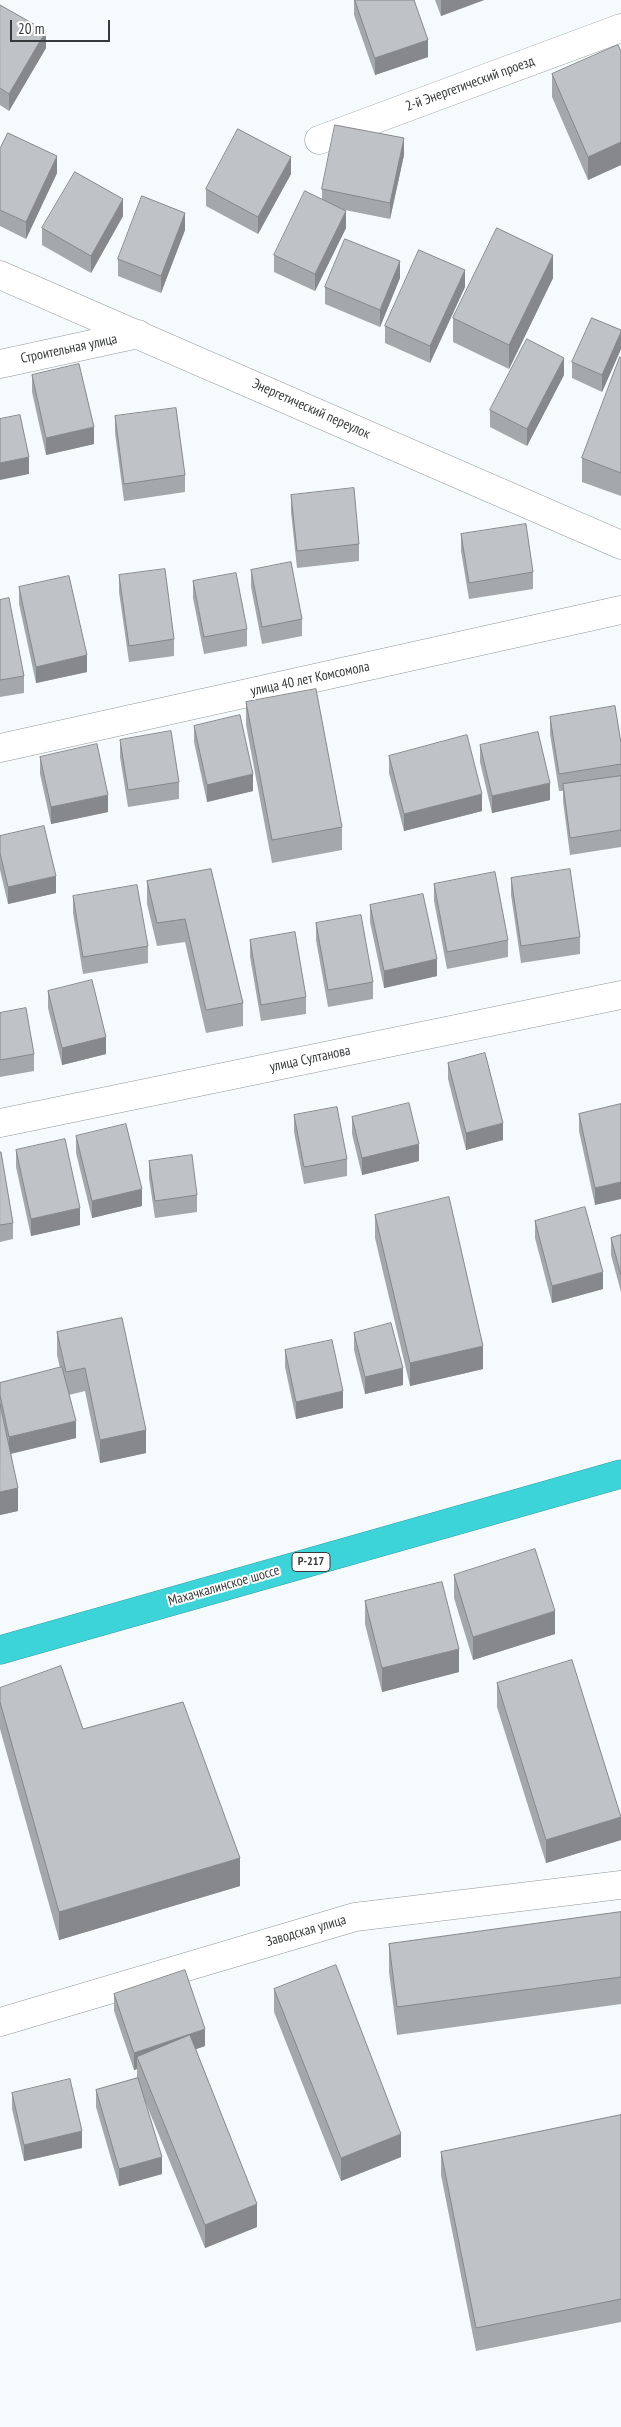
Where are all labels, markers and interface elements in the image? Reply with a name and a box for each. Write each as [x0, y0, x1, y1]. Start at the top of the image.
scale bar [12, 10, 112, 42]
text: 20 m [18, 19, 44, 38]
street label: 2-й Энергетический проезд [403, 53, 537, 115]
street label: Строительная улица [19, 331, 119, 367]
street label: Энергетический переулок [249, 375, 373, 443]
street label: улица 40 лет Комсомола [249, 658, 371, 700]
street label: улица Султанова [268, 1042, 352, 1076]
road number: Р-217 [292, 1552, 330, 1571]
street label: Махачкалинское шоссе [166, 1562, 282, 1610]
street label: Заводская улица [264, 1912, 348, 1950]

